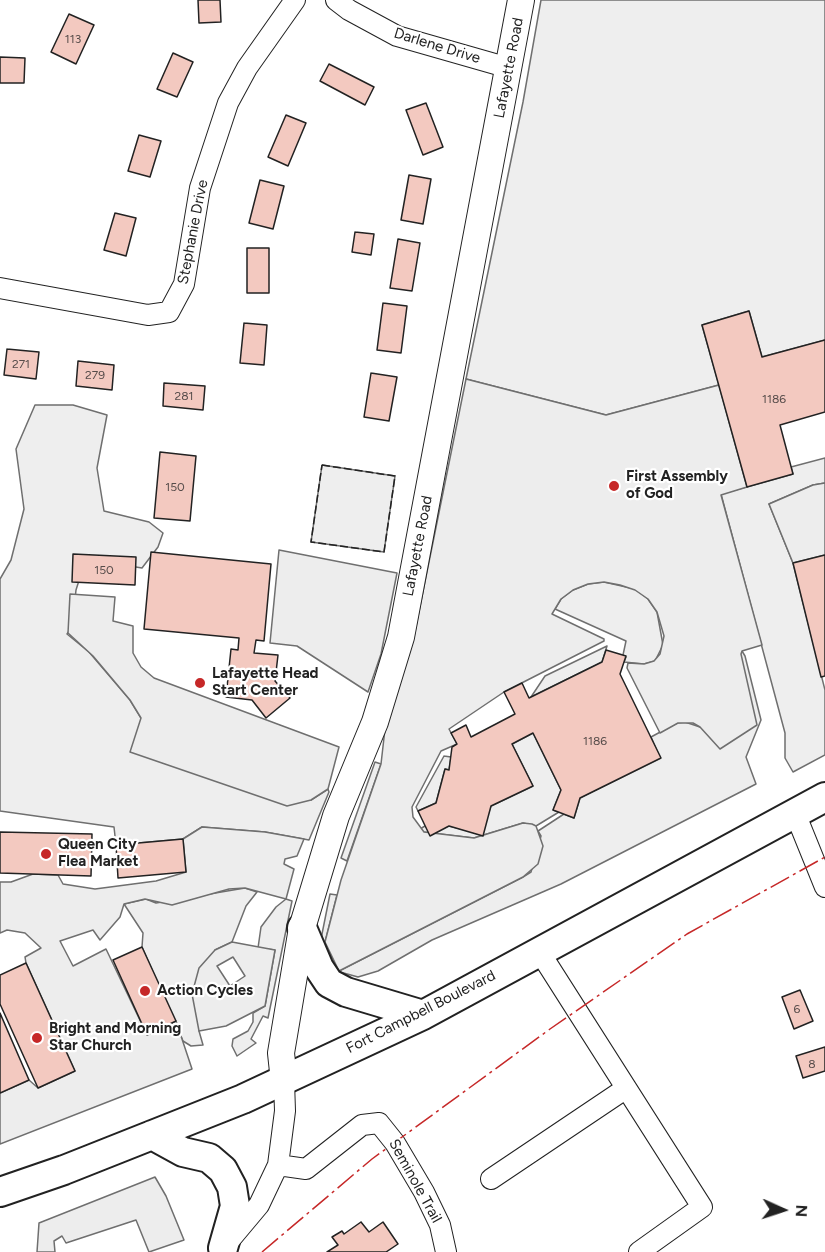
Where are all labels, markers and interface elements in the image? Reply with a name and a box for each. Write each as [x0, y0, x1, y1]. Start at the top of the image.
street label: Lafayette Road [490, 16, 528, 120]
street label: Darlene Drive [392, 24, 482, 68]
house number: 113 [65, 32, 81, 46]
street label: Stephanie Drive [174, 178, 212, 286]
house number: 271 [12, 357, 30, 371]
house number: 279 [85, 368, 105, 382]
house number: 281 [174, 389, 194, 403]
house number: 1186 [762, 392, 786, 406]
place label: First Assembly of God [626, 468, 728, 503]
marker: First Assembly of God [607, 479, 621, 493]
house number: 150 [165, 480, 185, 494]
street label: Lafayette Road [399, 494, 437, 598]
house number: 150 [94, 563, 114, 577]
place label: Lafayette Head Start Center [212, 665, 319, 700]
marker: Lafayette Head Start Center [193, 676, 207, 690]
house number: 1186 [583, 734, 607, 748]
place label: Queen City Flea Market [58, 836, 138, 871]
marker: Queen City Flea Market [39, 847, 53, 861]
street label: Fort Campbell Boulevard [343, 966, 499, 1058]
place label: Action Cycles [157, 982, 253, 1000]
marker: Action Cycles [138, 984, 152, 998]
house number: 6 [794, 1002, 800, 1016]
place label: Bright and Morning Star Church [49, 1020, 181, 1055]
marker: Bright and Morning Star Church [30, 1031, 44, 1045]
house number: 8 [808, 1057, 816, 1071]
street label: Seminole Trail [385, 1136, 445, 1226]
north arrow [753, 1180, 813, 1240]
text: N [792, 1204, 811, 1218]

